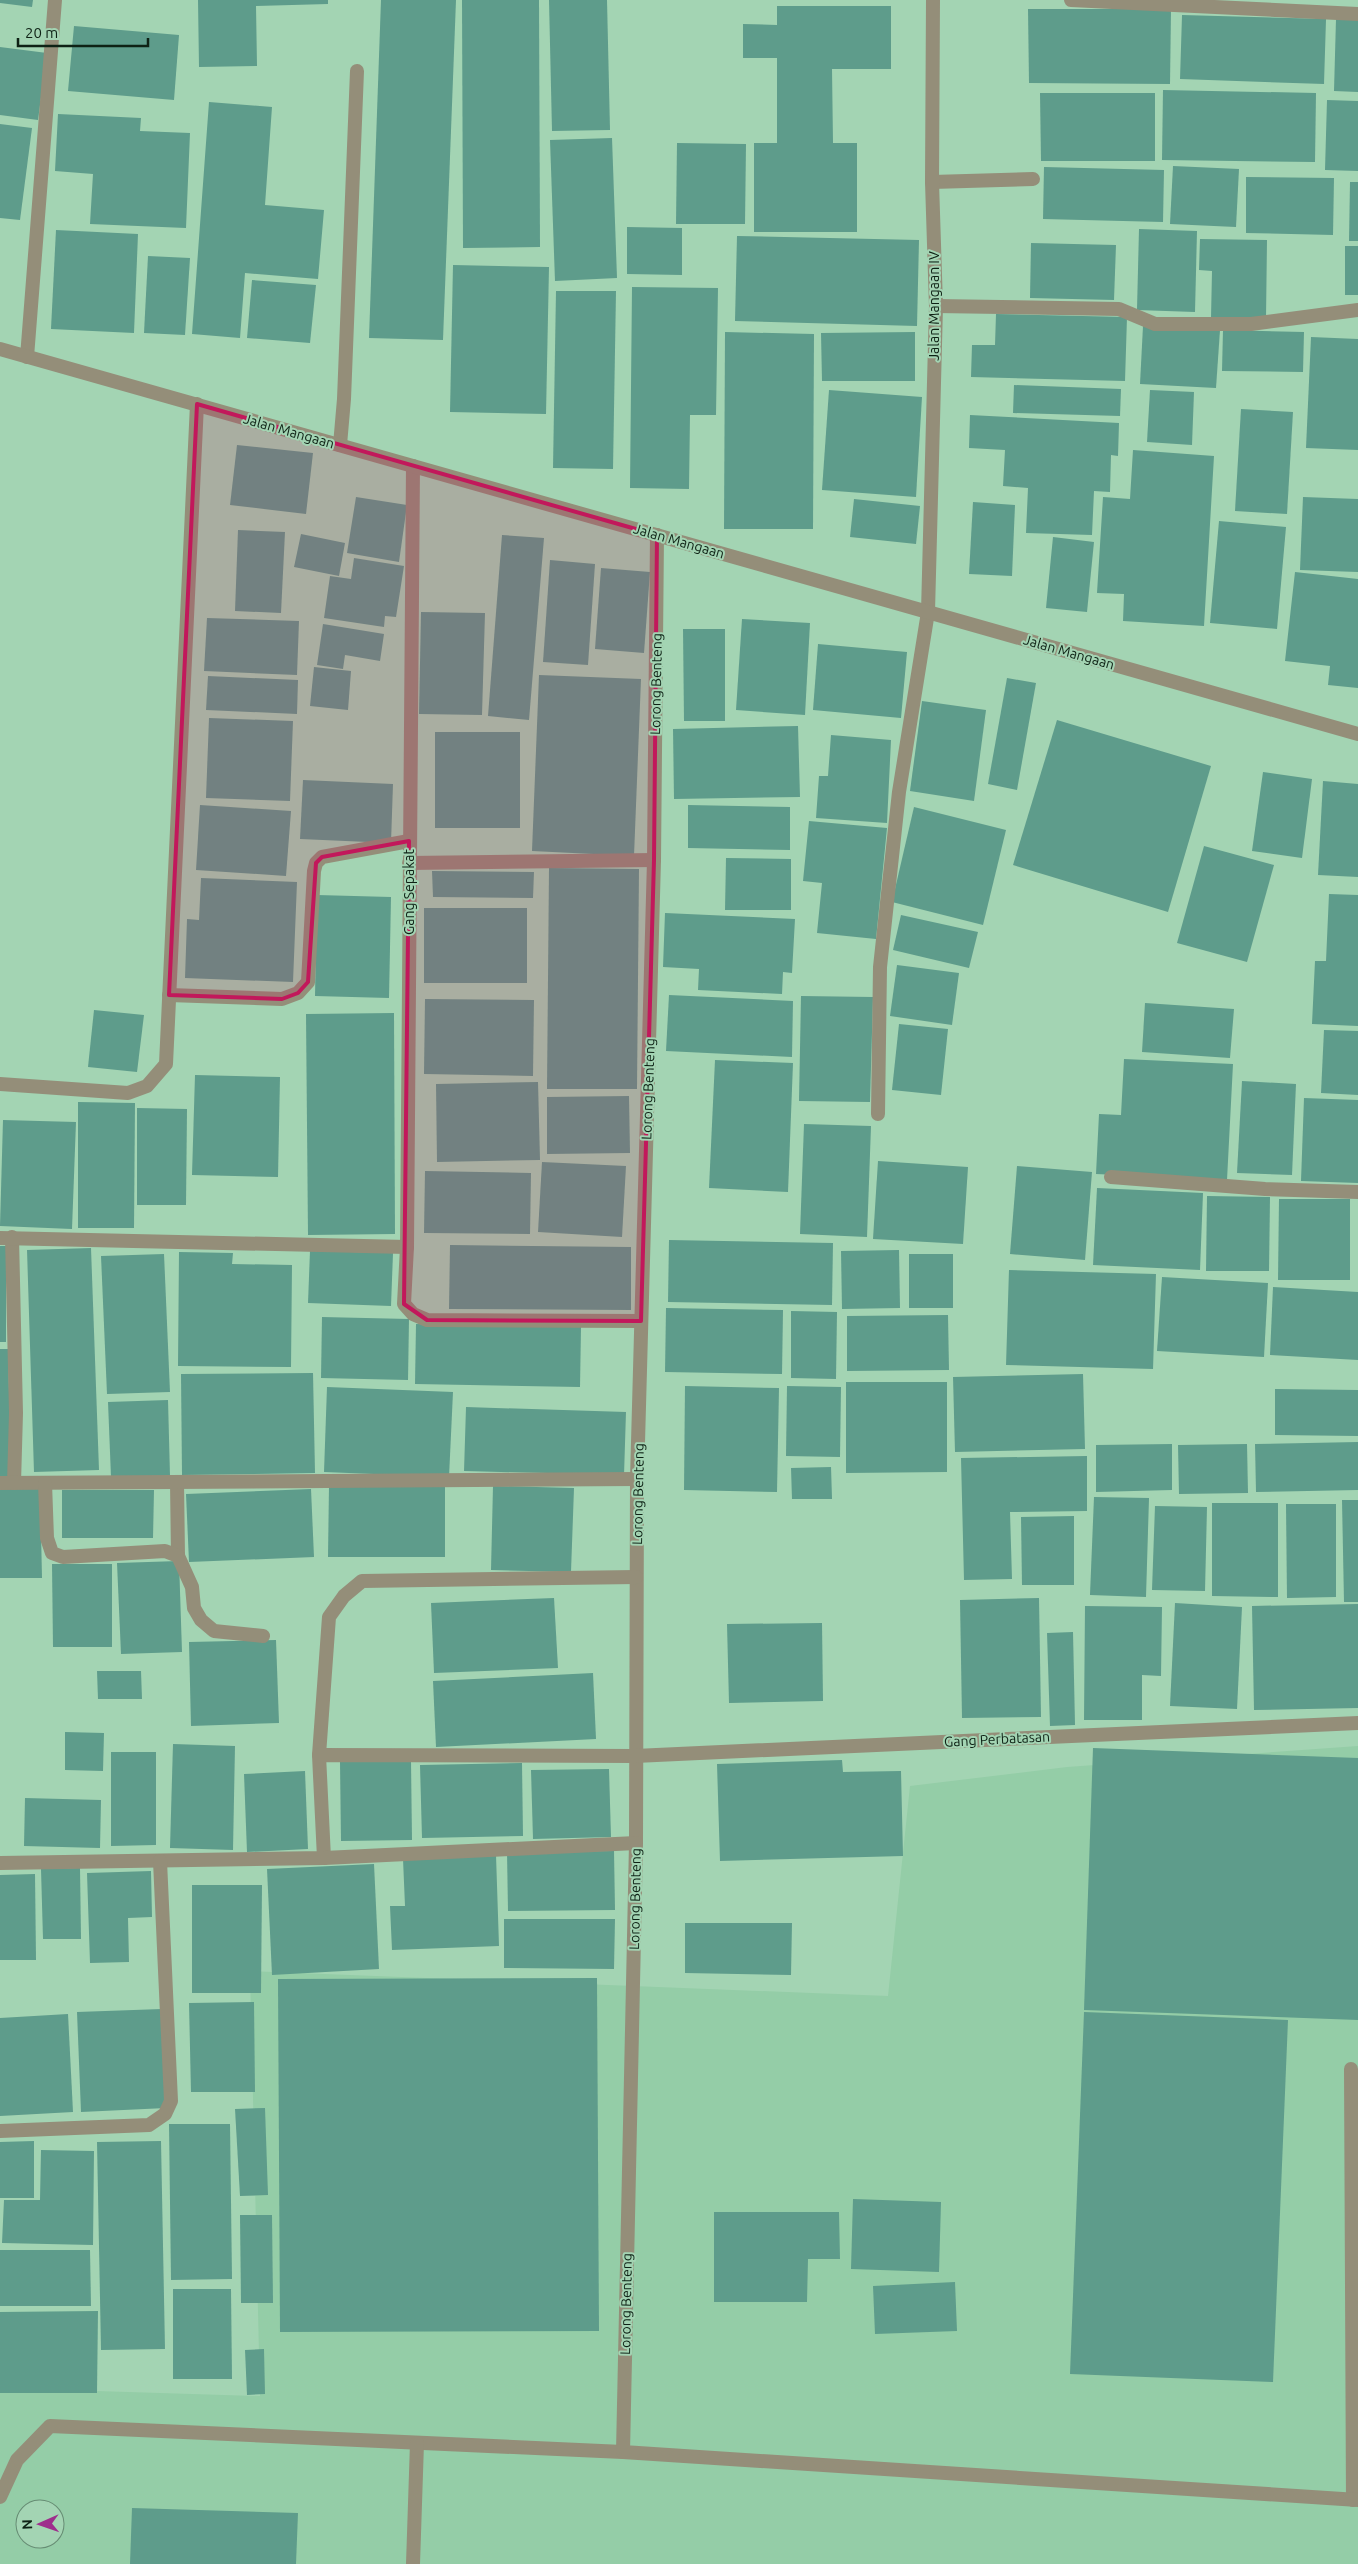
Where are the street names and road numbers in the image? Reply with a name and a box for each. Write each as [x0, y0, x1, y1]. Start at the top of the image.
street label: Jalan Mangaan IV [926, 251, 942, 361]
street label: Jalan Mangaan [242, 410, 336, 452]
street label: Jalan Mangaan [632, 520, 726, 562]
street label: Jalan Mangaan [1022, 631, 1116, 673]
street label: Lorong Benteng [647, 633, 665, 735]
street label: Gang Sepakat [401, 849, 417, 935]
street label: Lorong Benteng [638, 1038, 658, 1140]
street label: Lorong Benteng [629, 1443, 647, 1545]
street label: Gang Perbatasan [944, 1728, 1050, 1750]
street label: Lorong Benteng [626, 1848, 644, 1950]
street label: Lorong Benteng [617, 2253, 635, 2355]

